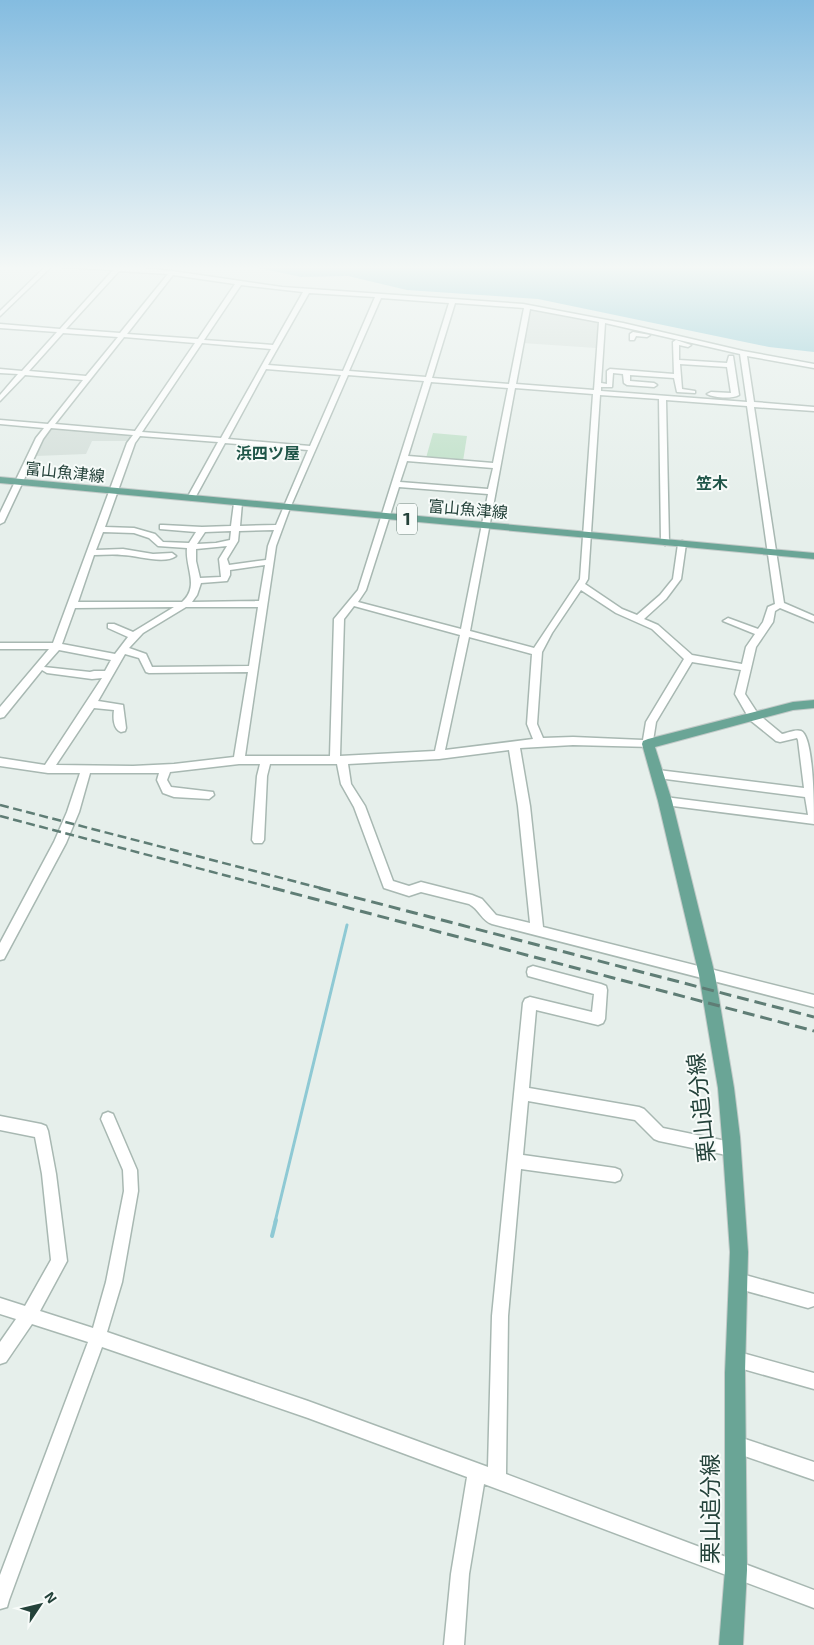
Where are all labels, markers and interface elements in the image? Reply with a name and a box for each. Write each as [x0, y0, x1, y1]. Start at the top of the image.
district label: 浜四ツ屋 [236, 443, 300, 462]
street label: 富山魚津線 [24, 458, 106, 485]
district label: 笠木 [696, 473, 728, 492]
street label: 富山魚津線 [427, 496, 509, 521]
road number: 1 [397, 504, 417, 534]
street label: 栗山追分線 [681, 1052, 719, 1164]
street label: 栗山追分線 [696, 1454, 722, 1564]
north arrow [15, 1580, 65, 1630]
text: N [41, 1588, 61, 1606]

